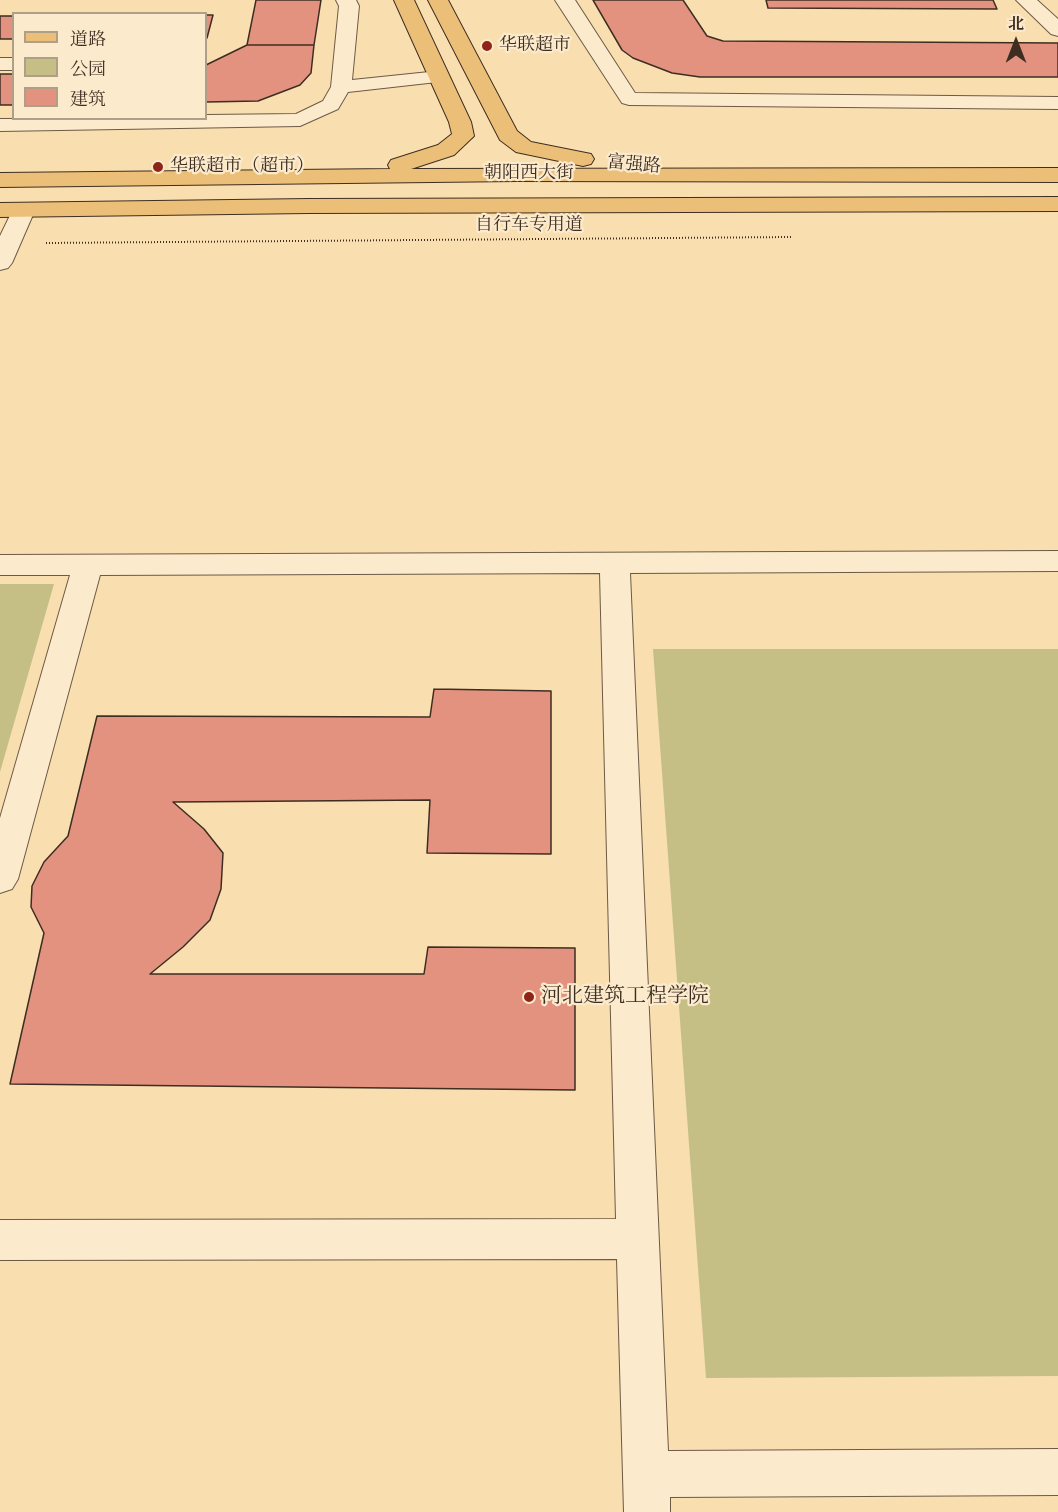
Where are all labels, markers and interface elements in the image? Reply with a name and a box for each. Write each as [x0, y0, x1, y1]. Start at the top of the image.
legend [12, 12, 207, 120]
north arrow [986, 12, 1046, 72]
text: 北 [1008, 14, 1024, 33]
text: 道路 [70, 28, 106, 50]
place label: 华联超市 [499, 35, 571, 57]
marker: 华联超市 [480, 39, 494, 53]
text: 公园 [70, 58, 106, 80]
text: 建筑 [70, 88, 106, 110]
street label: 富强路 [606, 152, 662, 178]
place label: 华联超市（超市） [170, 156, 314, 178]
marker: 华联超市（超市） [151, 160, 165, 174]
street label: 朝阳西大街 [484, 163, 574, 185]
street label: 自行车专用道 [475, 215, 583, 237]
place label: 河北建筑工程学院 [541, 984, 709, 1010]
marker: 河北建筑工程学院 [522, 990, 536, 1004]

